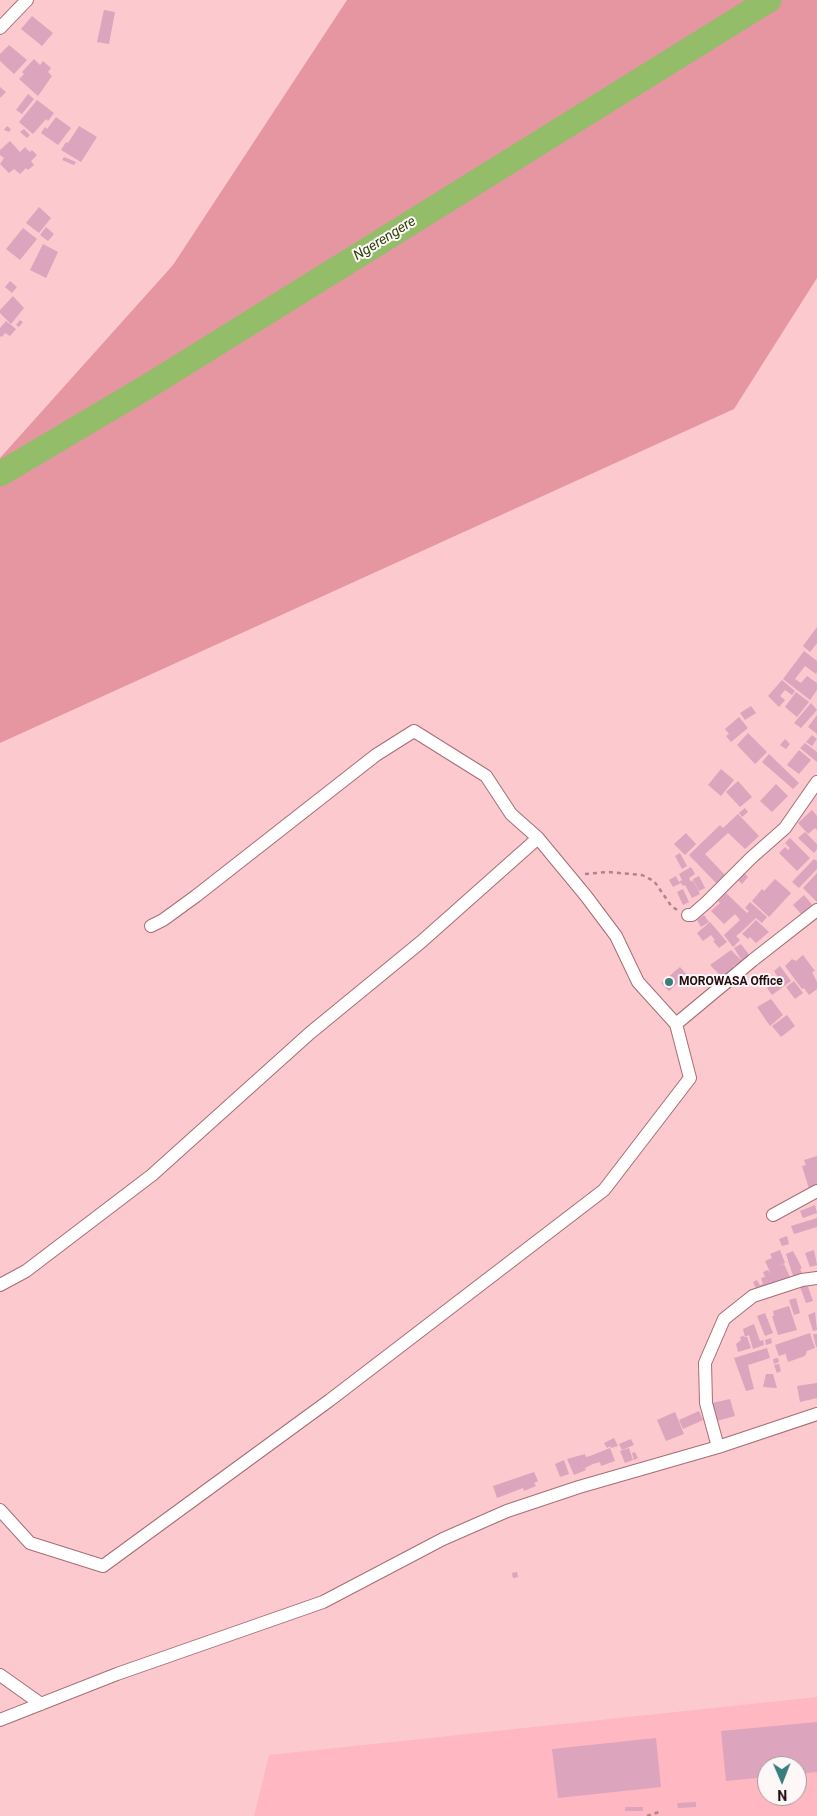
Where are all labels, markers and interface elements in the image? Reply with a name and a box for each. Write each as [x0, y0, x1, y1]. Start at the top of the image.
water label: Ngerengere [351, 213, 419, 265]
place label: MOROWASA Office [679, 975, 783, 989]
marker: MOROWASA Office [663, 976, 675, 988]
north arrow [757, 1756, 807, 1806]
text: N [777, 1787, 787, 1803]

